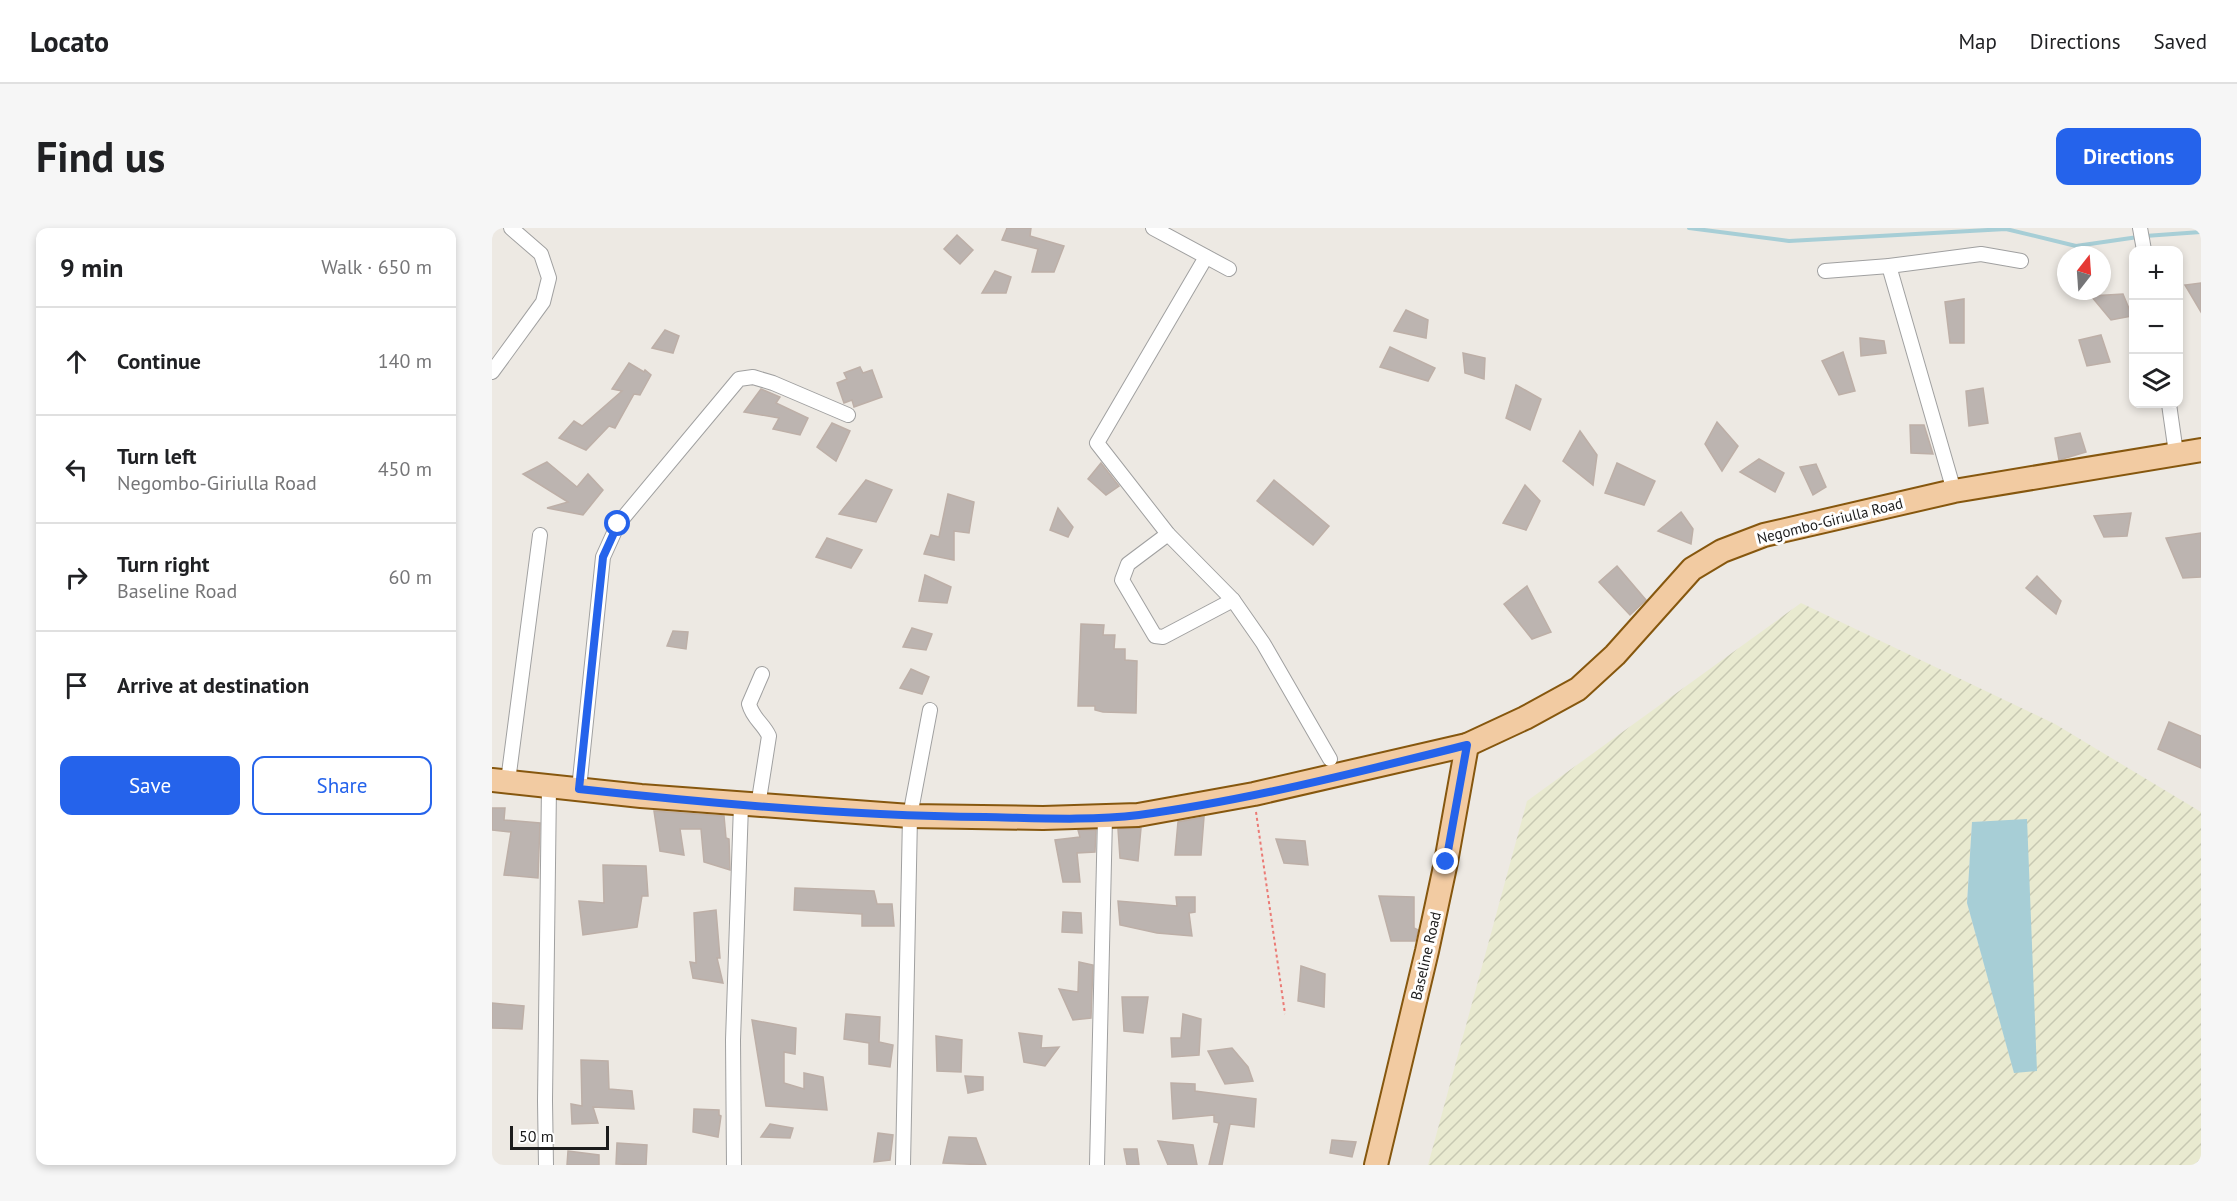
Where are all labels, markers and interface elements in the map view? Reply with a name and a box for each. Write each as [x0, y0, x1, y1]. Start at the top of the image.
text: Locato [30, 23, 109, 60]
text: Map [1958, 28, 1997, 55]
text: Directions [2030, 28, 2121, 55]
text: Saved [2154, 28, 2207, 55]
button: Directions [2056, 128, 2201, 185]
text: Find us [36, 129, 165, 184]
north arrow [2057, 246, 2111, 300]
map controls [2129, 246, 2183, 408]
button: + [2129, 246, 2183, 300]
text: 9 min [60, 251, 123, 284]
text: Walk · 650 m [321, 254, 432, 280]
button: − [2129, 300, 2183, 354]
icon: ahead [60, 345, 93, 378]
text: Continue [117, 347, 201, 375]
text: 140 m [378, 348, 432, 374]
button: layers [2129, 354, 2183, 408]
text: Turn left [117, 442, 197, 470]
icon: left [60, 453, 93, 486]
text: 450 m [378, 456, 432, 482]
text: Negombo-Giriulla Road [117, 470, 317, 496]
street label: Negombo-Giriulla Road [1755, 493, 1905, 548]
route start [604, 510, 630, 536]
text: Turn right [117, 550, 209, 578]
icon: right [60, 561, 93, 594]
text: 60 m [389, 564, 432, 590]
text: Baseline Road [117, 578, 237, 604]
icon: arrive [60, 669, 93, 702]
text: Arrive at destination [117, 671, 309, 699]
button: Save [60, 756, 240, 815]
button: Share [252, 756, 432, 815]
route end [1432, 848, 1458, 874]
street label: Baseline Road [1406, 910, 1445, 1002]
scale bar [510, 1123, 609, 1150]
text: 50 m [519, 1126, 554, 1146]

